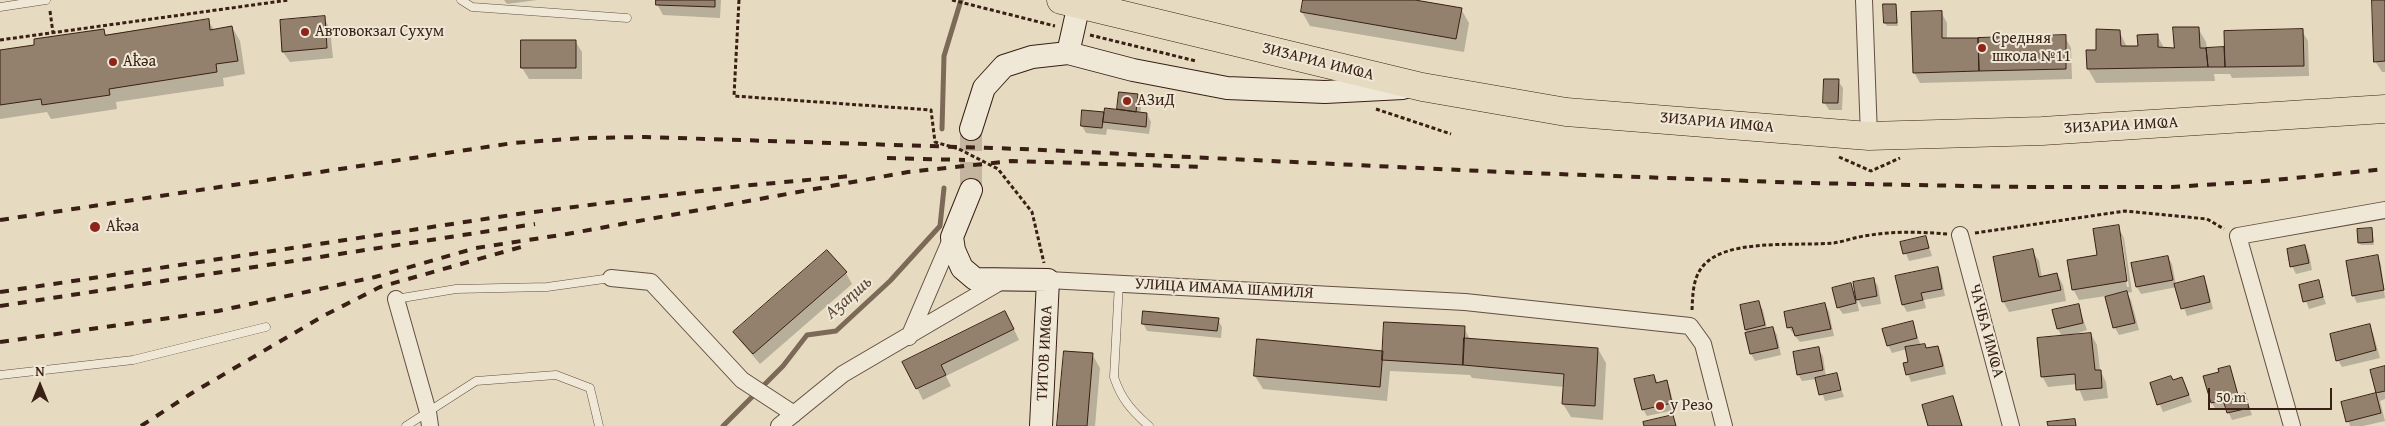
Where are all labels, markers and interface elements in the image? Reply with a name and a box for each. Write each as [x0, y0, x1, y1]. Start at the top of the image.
place label: Автовокзал Сухум [315, 22, 444, 42]
marker: Автовокзал Сухум [299, 26, 311, 38]
place label: Средняя школа №11 [1992, 29, 2071, 67]
street label: ӠИӠАРИА ИМҨА [1260, 39, 1376, 85]
marker: Средняя школа №11 [1976, 42, 1988, 54]
place label: Аҟәа [123, 52, 156, 72]
marker: Аҟәа [107, 56, 119, 68]
place label: АЗиД [1137, 91, 1175, 111]
marker: АЗиД [1121, 95, 1133, 107]
street label: ӠИӠАРИА ИМҨА [1659, 108, 1775, 138]
street label: ӠИӠАРИА ИМҨА [2063, 113, 2179, 139]
place label: Аҟəа [106, 217, 139, 237]
marker: Аҟəа [88, 220, 102, 234]
water label: Аӡаԥшь [821, 272, 877, 324]
street label: УЛИЦА ИМАМА ШАМИЛЯ [1134, 275, 1314, 303]
street label: ЧАЧБА ИМҨА [1964, 282, 2008, 380]
street label: ТИТОВ ИМҨА [1033, 305, 1057, 401]
north arrow [15, 361, 65, 411]
text: N [35, 361, 45, 381]
scale bar [2210, 378, 2334, 410]
text: 50 m [2216, 386, 2246, 407]
place label: у Резо [1670, 396, 1713, 416]
marker: у Резо [1654, 400, 1666, 412]

